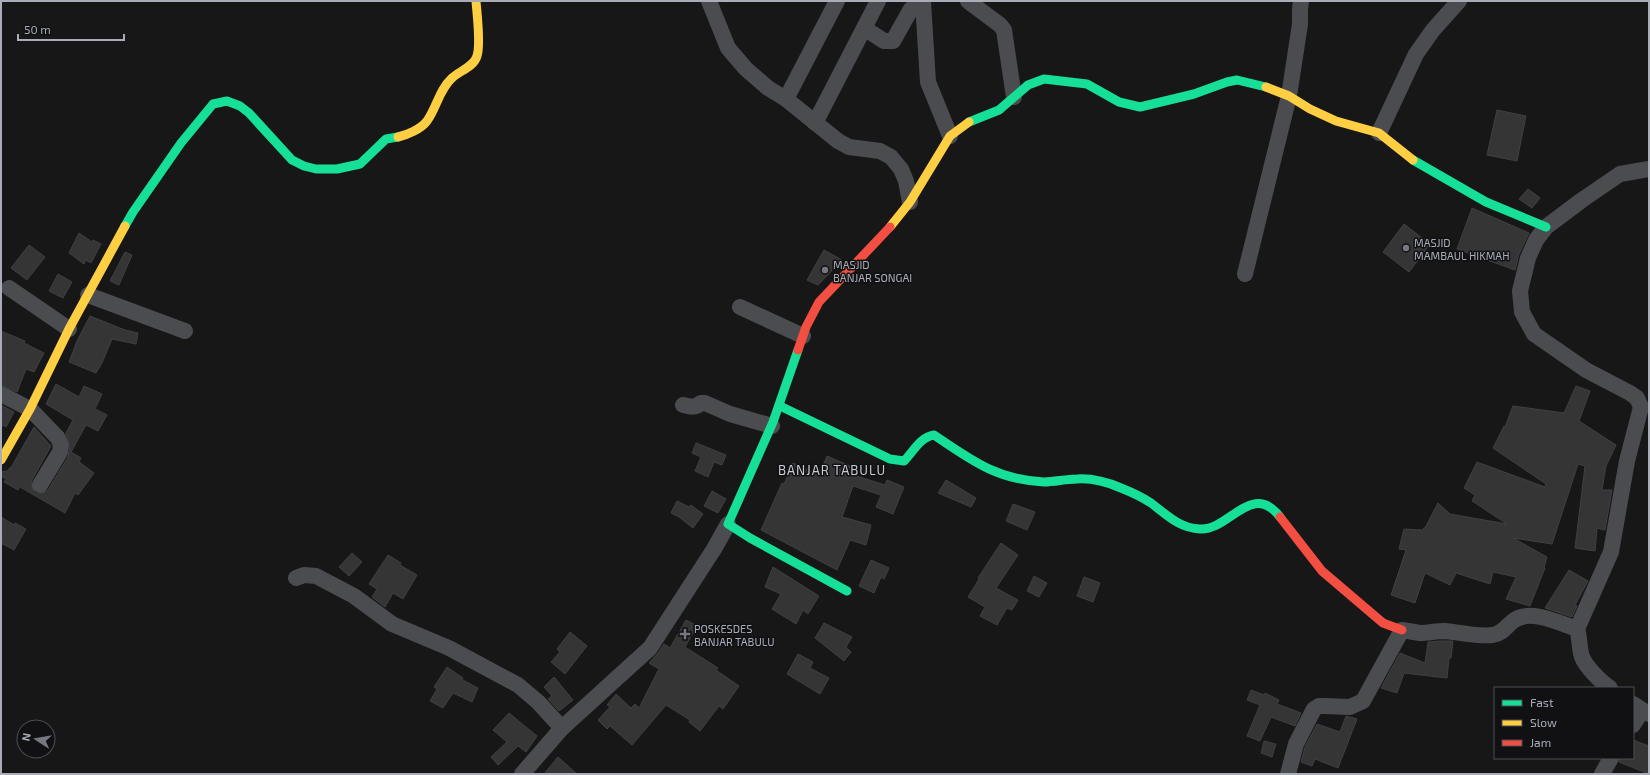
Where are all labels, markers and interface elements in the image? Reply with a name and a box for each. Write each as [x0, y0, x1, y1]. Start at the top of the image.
scale bar [18, 16, 124, 42]
text: 50 m [24, 22, 51, 36]
place label: MASJID MAMBAUL HIKMAH [1414, 236, 1510, 262]
marker: MASJID MAMBAUL HIKMAH [1401, 243, 1411, 253]
place label: MASJID BANJAR SONGAI [833, 258, 912, 284]
marker: MASJID BANJAR SONGAI [820, 265, 830, 275]
district label: BANJAR TABULU [778, 462, 886, 478]
place label: POSKESDES BANJAR TABULU [694, 622, 775, 648]
marker: POSKESDES BANJAR TABULU [679, 628, 691, 640]
legend [1494, 687, 1634, 759]
text: Fast [1530, 695, 1554, 709]
text: Slow [1530, 715, 1557, 729]
north arrow [16, 719, 56, 759]
text: N [19, 732, 33, 742]
text: Jam [1530, 735, 1551, 749]

